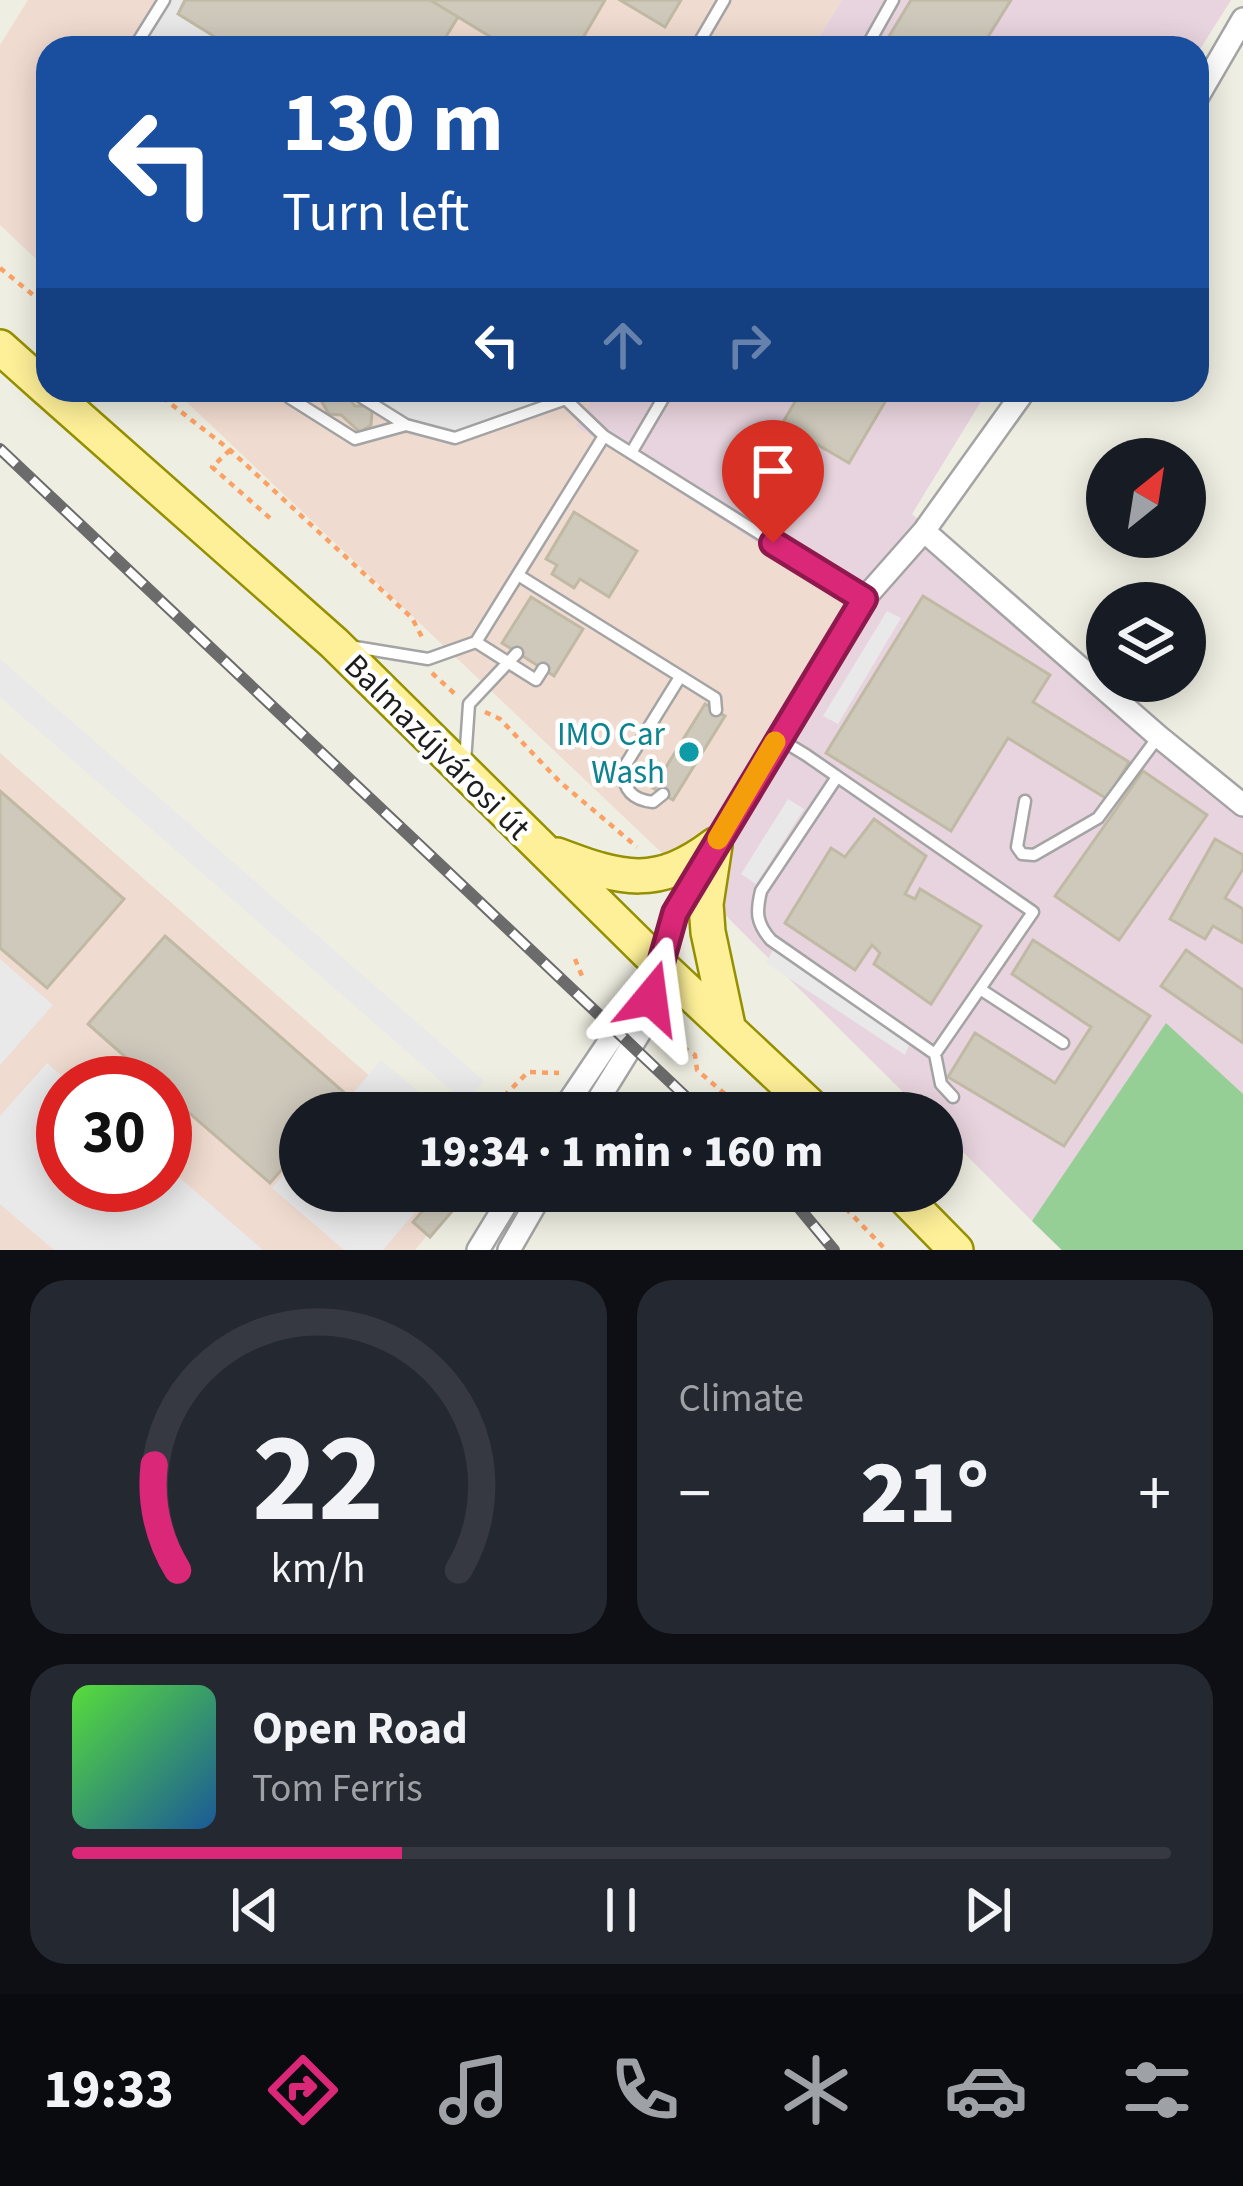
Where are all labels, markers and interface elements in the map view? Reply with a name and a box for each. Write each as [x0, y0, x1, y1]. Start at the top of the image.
text: 130 m [282, 64, 504, 184]
icon: left [84, 84, 240, 240]
text: Turn left [282, 175, 469, 252]
icon: left [464, 312, 530, 378]
icon: ahead [590, 312, 656, 378]
icon: right [716, 312, 782, 378]
pin [722, 420, 824, 543]
icon: arrive [740, 438, 806, 504]
north arrow [1086, 438, 1206, 558]
map controls [1086, 438, 1206, 702]
button: layers [1086, 582, 1206, 702]
street label: Balmazújvárosi út [333, 643, 541, 851]
place label: IMO Car Wash [557, 711, 666, 796]
marker: IMO Car Wash [676, 739, 702, 765]
position arrow [588, 935, 714, 1061]
speed limit sign: 30 [36, 1056, 192, 1212]
text: 19:34 · 1 min · 160 m [419, 1120, 823, 1184]
text: Climate [679, 1371, 804, 1427]
text: 22 [252, 1391, 384, 1569]
text: 21° [860, 1430, 990, 1558]
text: − [679, 1447, 711, 1541]
text: + [1138, 1447, 1171, 1541]
text: km/h [271, 1538, 366, 1599]
text: Open Road [252, 1697, 468, 1761]
text: Tom Ferris [252, 1761, 423, 1817]
icon: previous [222, 1877, 288, 1943]
icon: pause [588, 1877, 654, 1943]
icon: next [955, 1877, 1021, 1943]
icon: directions [261, 2048, 345, 2132]
icon: music [432, 2048, 516, 2132]
icon: phone [603, 2048, 687, 2132]
icon: climate [774, 2048, 858, 2132]
icon: car [944, 2048, 1028, 2132]
icon: filters [1115, 2048, 1199, 2132]
text: 19:33 [43, 2052, 174, 2129]

